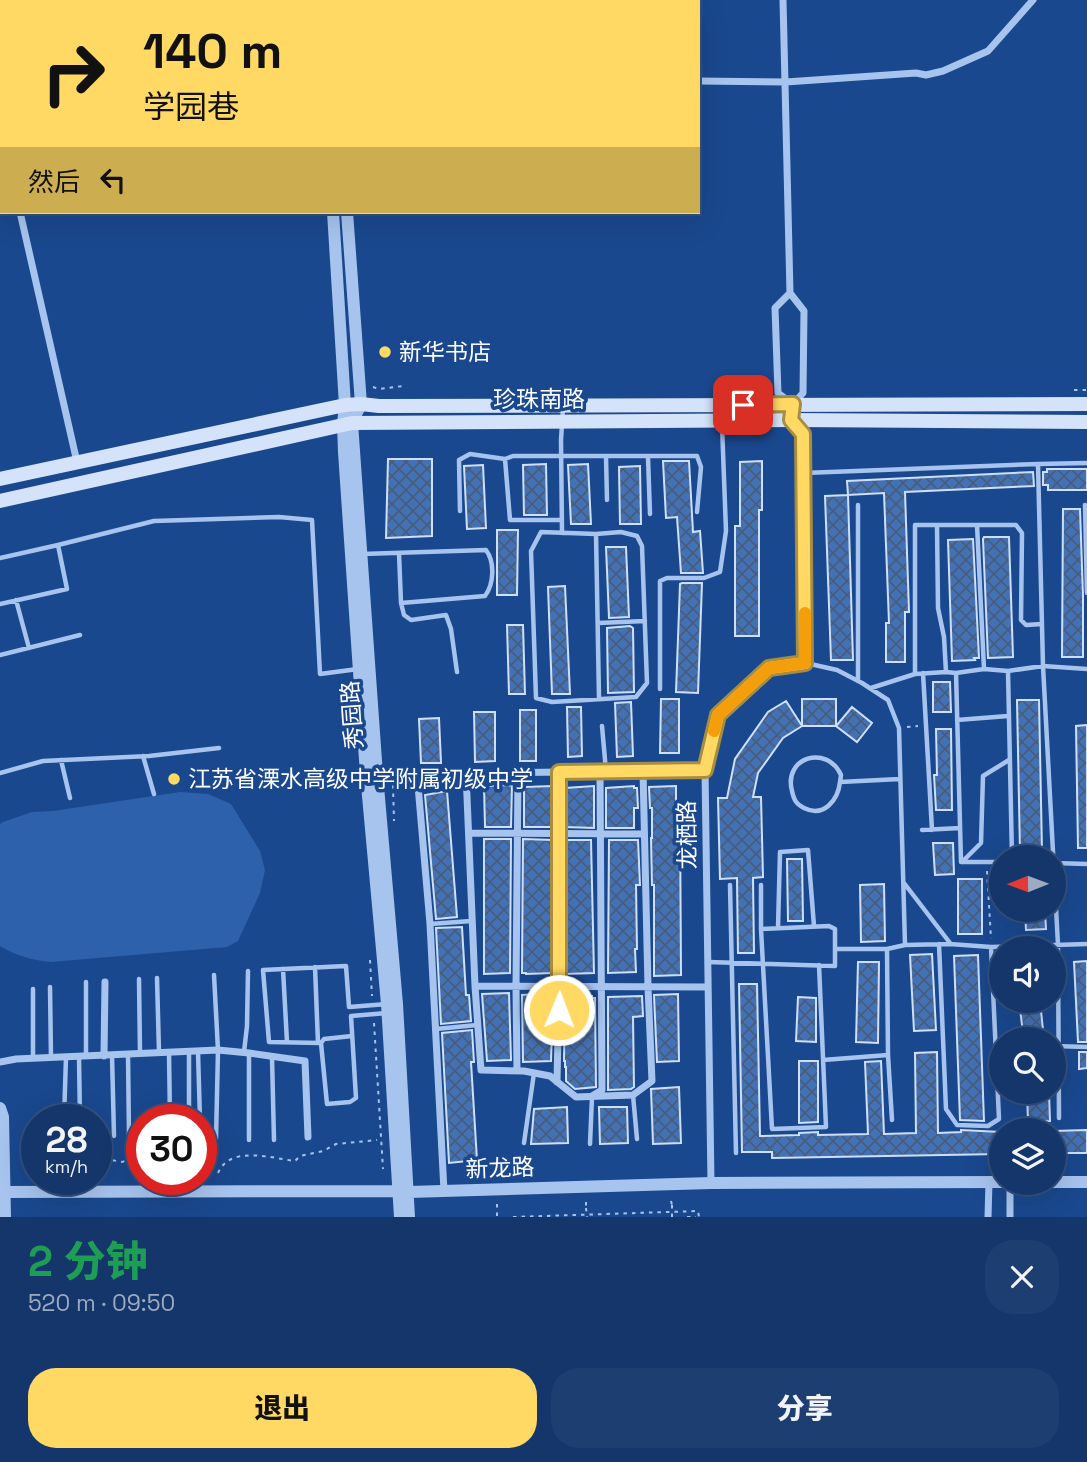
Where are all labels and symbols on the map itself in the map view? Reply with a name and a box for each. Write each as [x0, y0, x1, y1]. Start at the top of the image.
place label: 新华书店 [399, 337, 491, 367]
marker: 新华书店 [377, 344, 393, 360]
pin [713, 375, 773, 435]
street label: 珍珠南路 [493, 384, 585, 414]
street label: 秀园路 [335, 680, 369, 750]
place label: 江苏省溧水高级中学附属初级中学 [188, 764, 533, 794]
marker: 江苏省溧水高级中学附属初级中学 [166, 771, 182, 787]
street label: 龙栖路 [671, 800, 703, 870]
north arrow [989, 845, 1066, 922]
position arrow [522, 973, 596, 1047]
speed limit sign: 30 [126, 1104, 217, 1195]
street label: 新龙路 [465, 1152, 535, 1184]

